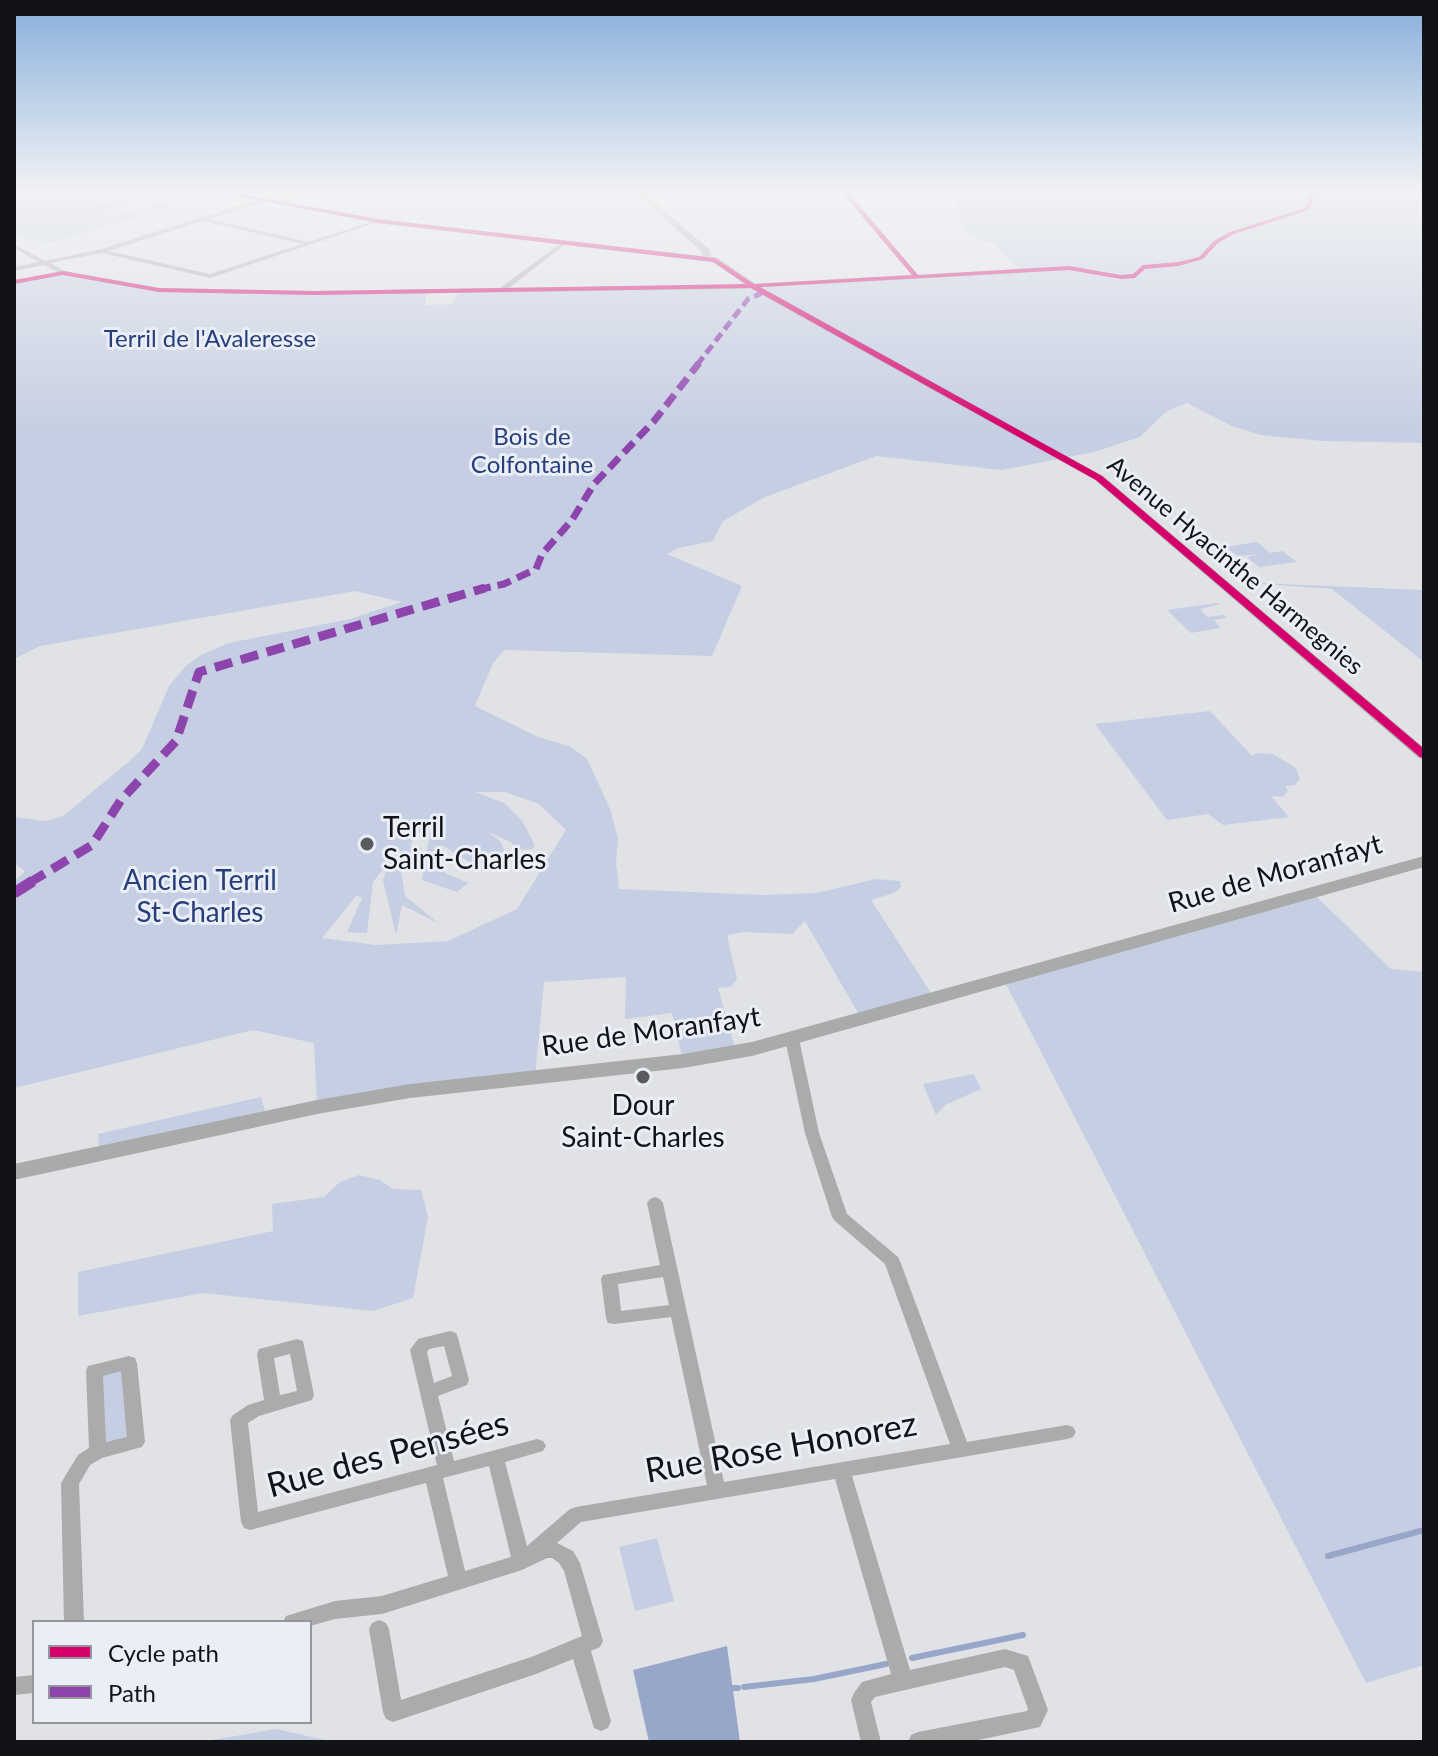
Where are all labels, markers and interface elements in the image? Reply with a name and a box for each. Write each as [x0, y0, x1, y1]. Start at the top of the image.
park label: Terril de l'Avaleresse [104, 325, 316, 353]
park label: Bois de Colfontaine [471, 423, 593, 479]
street label: Avenue Hyacinthe Harmegnies [1101, 451, 1369, 681]
place label: Terril Saint-Charles [383, 811, 546, 877]
street label: Rue de Moranfayt [1164, 827, 1386, 921]
marker: Terril Saint-Charles [358, 835, 376, 853]
park label: Ancien Terril St-Charles [123, 864, 277, 930]
street label: Rue de Moranfayt [539, 1000, 763, 1064]
marker: Dour Saint-Charles [634, 1068, 652, 1086]
place label: Dour Saint-Charles [561, 1089, 725, 1155]
street label: Rue des Pensées [263, 1403, 513, 1507]
street label: Rue Rose Honorez [642, 1404, 920, 1492]
legend [32, 1620, 312, 1724]
text: Cycle path [108, 1638, 219, 1667]
text: Path [108, 1678, 156, 1707]

